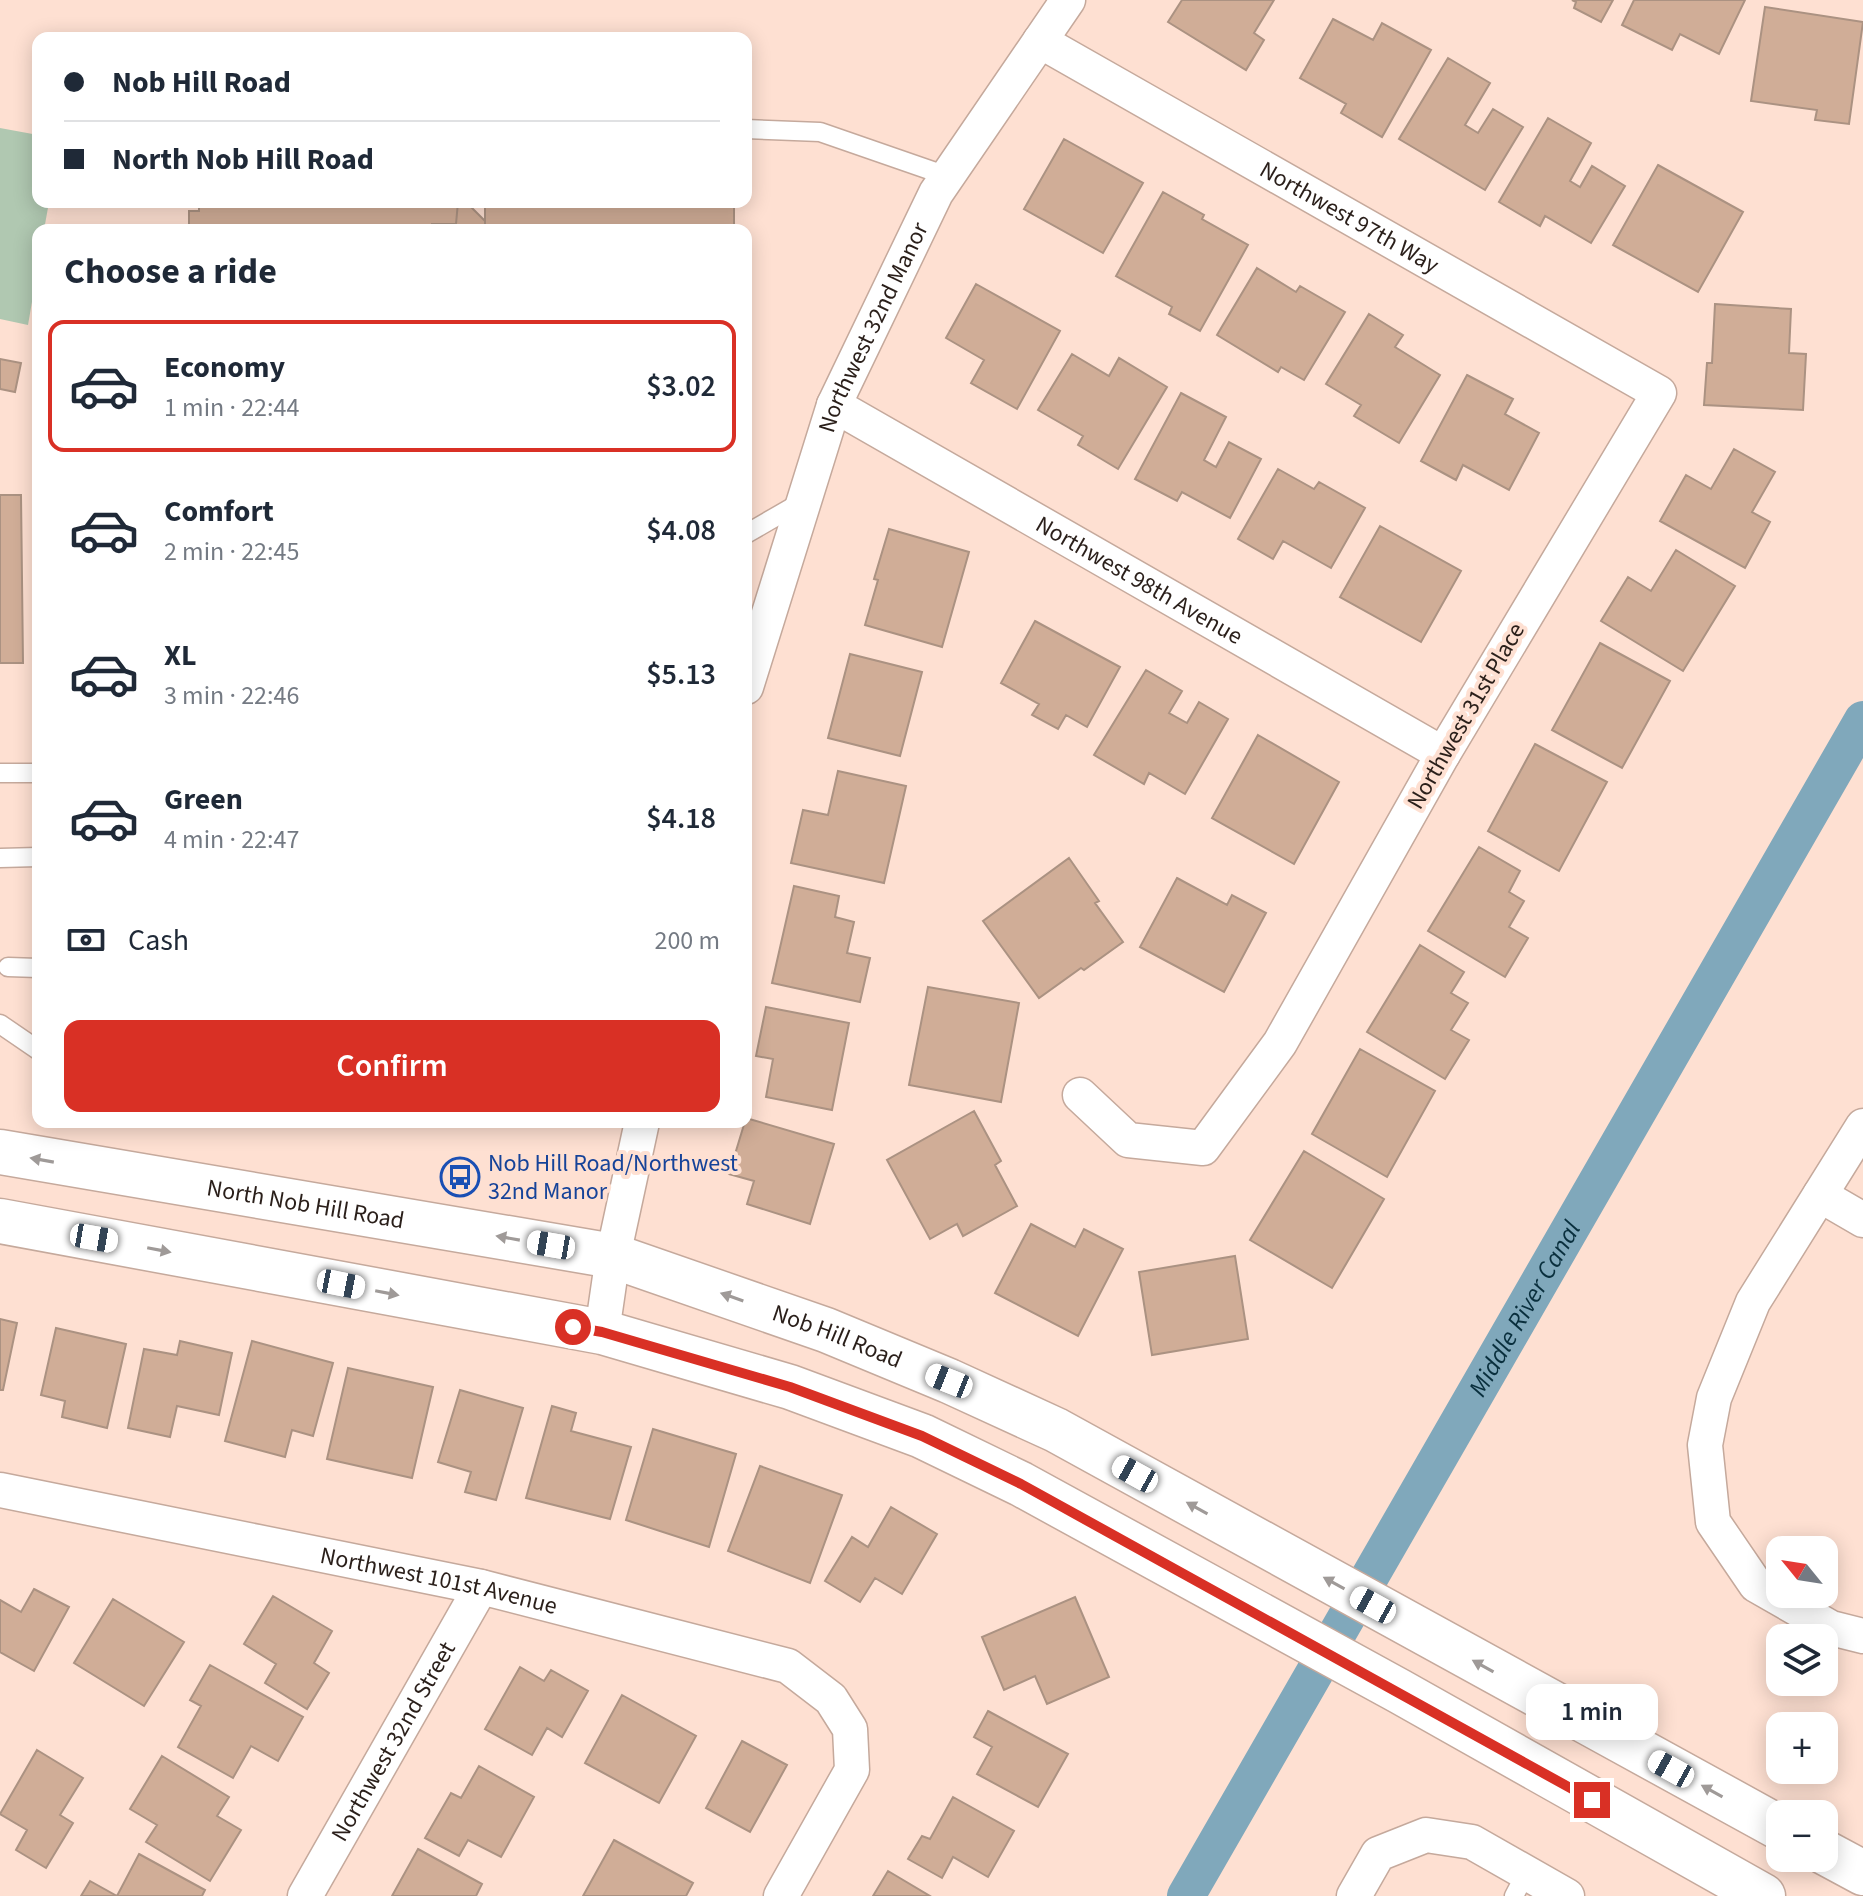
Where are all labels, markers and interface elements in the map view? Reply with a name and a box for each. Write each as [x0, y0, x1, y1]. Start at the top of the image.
text: Nob Hill Road [112, 61, 291, 104]
text: North Nob Hill Road [112, 138, 374, 181]
street label: Northwest 97th Way [1253, 152, 1446, 282]
street label: Northwest 32nd Manor [809, 216, 937, 437]
text: Choose a ride [64, 246, 277, 297]
text: Economy [164, 346, 285, 389]
icon: car [68, 350, 140, 422]
text: $3.02 [646, 365, 716, 408]
text: 1 min · 22:44 [164, 389, 299, 426]
text: Comfort [164, 490, 274, 533]
icon: car [68, 494, 140, 566]
street label: Northwest 98th Avenue [1029, 507, 1249, 653]
text: $4.08 [646, 509, 716, 552]
text: 2 min · 22:45 [164, 533, 299, 570]
street label: Northwest 31st Place [1398, 616, 1534, 816]
text: XL [164, 634, 197, 677]
icon: car [68, 638, 140, 710]
text: $5.13 [646, 653, 716, 696]
text: 3 min · 22:46 [164, 677, 299, 714]
text: Green [164, 778, 243, 821]
icon: car [68, 782, 140, 854]
text: $4.18 [646, 797, 716, 840]
text: 4 min · 22:47 [164, 821, 299, 858]
icon: cash [64, 918, 108, 962]
text: Cash [128, 919, 189, 962]
text: 200 m [654, 922, 720, 959]
button: Confirm [64, 1020, 720, 1112]
place label: Nob Hill Road/Northwest 32nd Manor [488, 1146, 738, 1209]
one-way arrow [29, 1153, 54, 1165]
bus stop icon: Nob Hill Road/Northwest 32nd Manor [439, 1156, 481, 1198]
street label: North Nob Hill Road [204, 1170, 407, 1238]
water label: Middle River Canal [1459, 1213, 1590, 1403]
car [68, 1222, 120, 1254]
car [525, 1229, 577, 1261]
one-way arrow [496, 1231, 521, 1243]
one-way arrow [147, 1245, 172, 1257]
car [315, 1268, 367, 1300]
one-way arrow [375, 1287, 400, 1299]
one-way arrow [720, 1291, 744, 1303]
street label: Nob Hill Road [768, 1295, 908, 1377]
route start [555, 1309, 591, 1345]
car [922, 1361, 976, 1401]
car [1108, 1452, 1162, 1496]
one-way arrow [1186, 1501, 1209, 1515]
north arrow [1766, 1536, 1838, 1608]
map controls [1766, 1536, 1838, 1872]
street label: Northwest 101st Avenue [317, 1537, 561, 1623]
one-way arrow [1323, 1577, 1345, 1591]
car [1346, 1583, 1400, 1627]
button: layers [1766, 1624, 1838, 1696]
street label: Northwest 32nd Street [322, 1635, 464, 1848]
one-way arrow [1472, 1659, 1495, 1673]
callout: 1 min [1526, 1684, 1658, 1740]
text: 1 min [1561, 1693, 1623, 1730]
button: + [1766, 1712, 1838, 1784]
car [1644, 1747, 1698, 1791]
route end [1574, 1782, 1610, 1818]
one-way arrow [1700, 1784, 1723, 1797]
button: − [1766, 1800, 1838, 1872]

